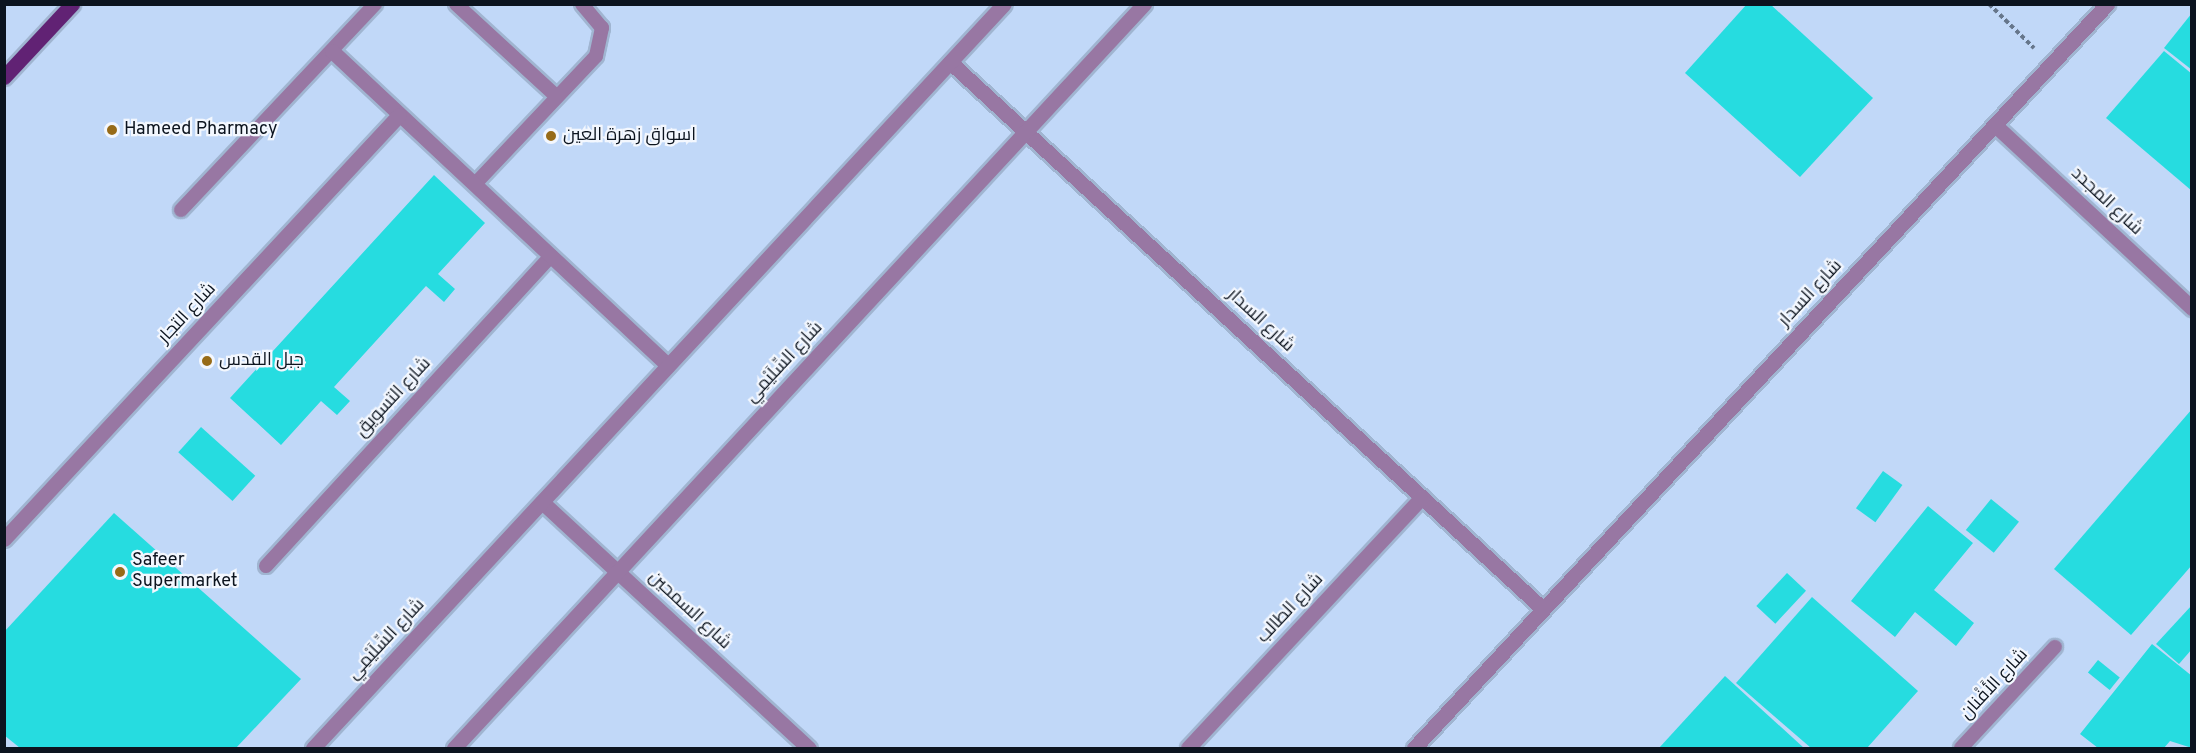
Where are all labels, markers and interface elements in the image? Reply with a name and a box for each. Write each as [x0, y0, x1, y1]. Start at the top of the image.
place label: Hameed Pharmacy [124, 119, 278, 141]
marker: Hameed Pharmacy [105, 123, 119, 137]
place label: اسواق زهرة العين [563, 125, 696, 147]
marker: اسواق زهرة العين [544, 129, 558, 143]
street label: شارع المجدد [2066, 163, 2146, 241]
street label: شارع السدار [1775, 256, 1847, 332]
street label: شارع التجار [154, 279, 222, 349]
street label: شارع السدار [1222, 285, 1298, 357]
street label: شارع السِّلَيْمِي [742, 318, 828, 408]
place label: جبل القدس [219, 350, 304, 372]
marker: جبل القدس [200, 354, 214, 368]
street label: شارع التسويق [352, 354, 436, 442]
place label: Safeer Supermarket [132, 551, 238, 594]
marker: Safeer Supermarket [113, 565, 127, 579]
street label: شارع السمحين [643, 567, 735, 655]
street label: شارع الطالب [1253, 570, 1329, 648]
street label: شارع السِّلَيْمِي [344, 595, 430, 685]
street label: شارع الأَفْنان [1957, 645, 2033, 725]

